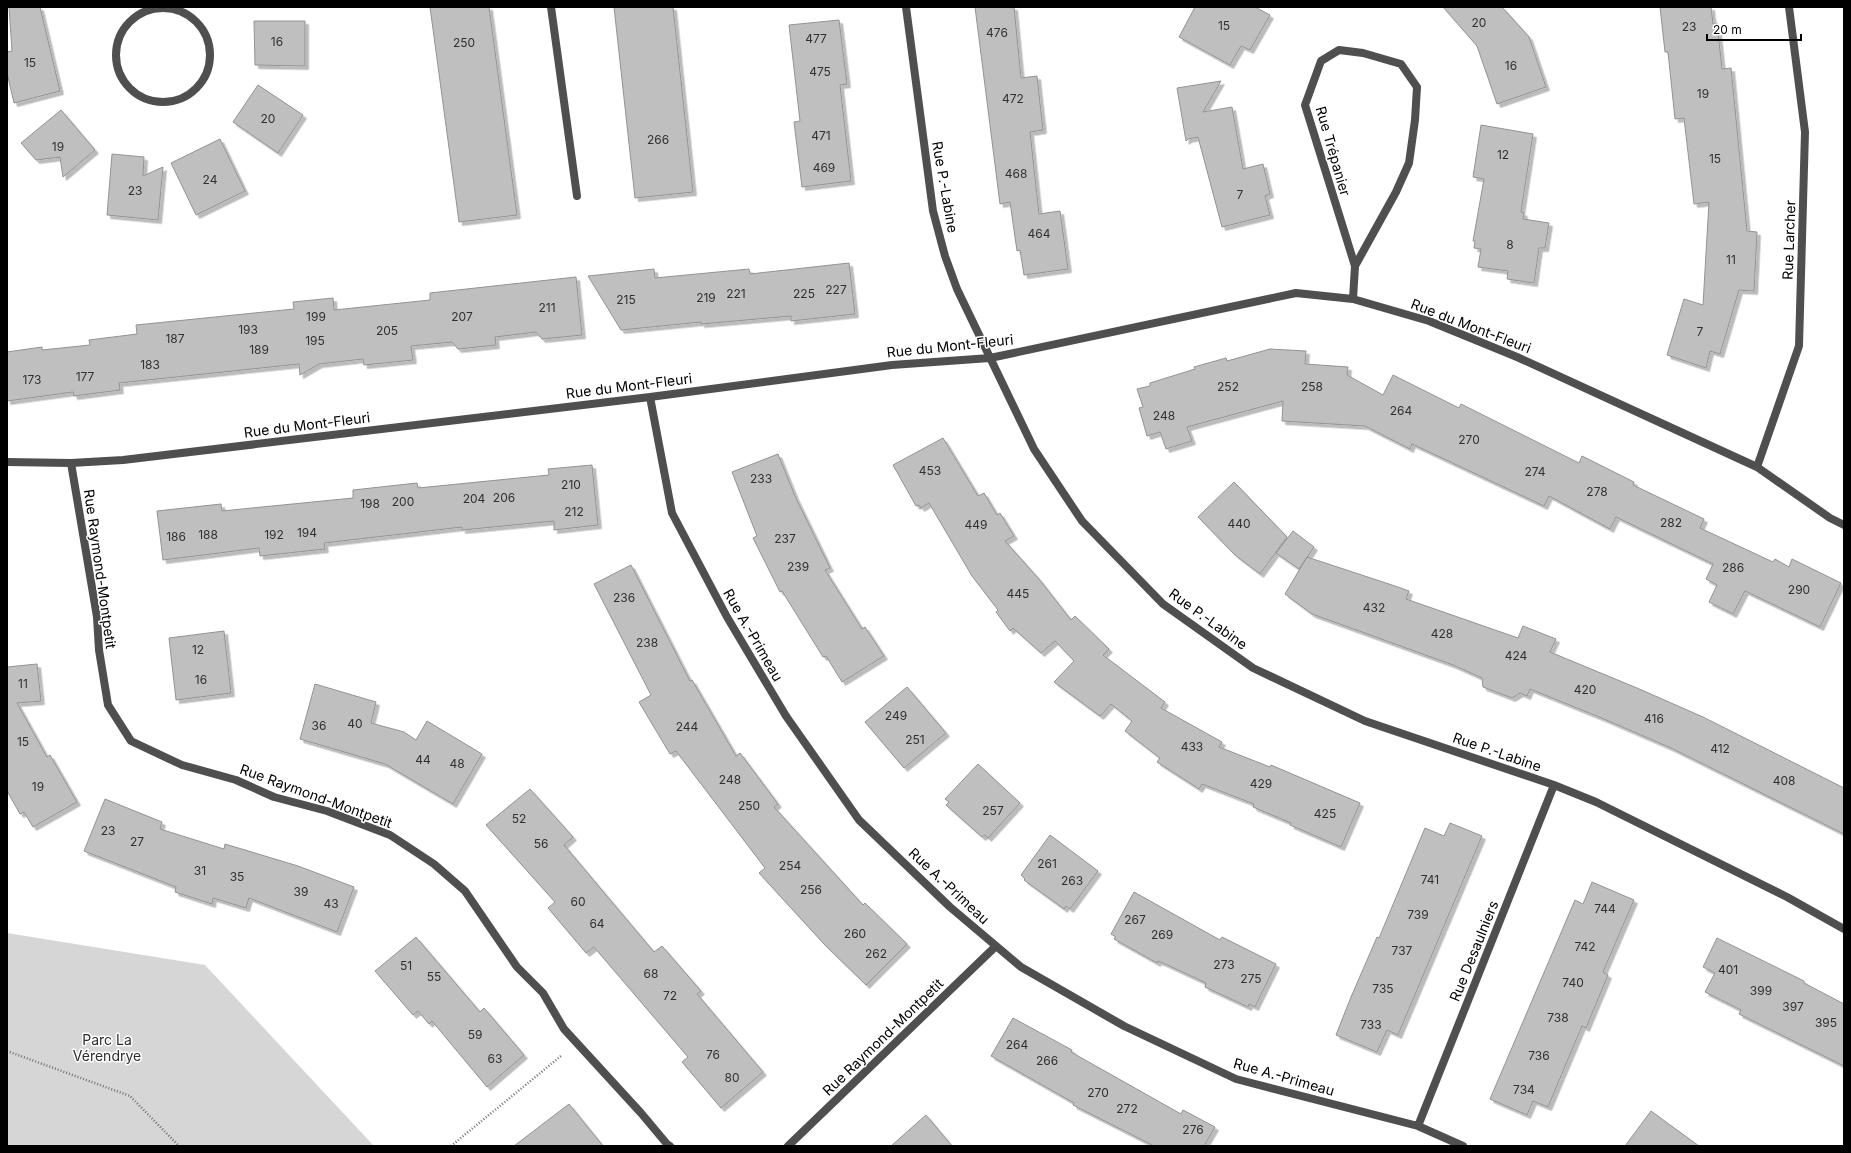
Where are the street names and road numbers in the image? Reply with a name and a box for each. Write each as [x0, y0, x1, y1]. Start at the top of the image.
street label: Rue Trépanier [1313, 104, 1354, 198]
street label: Rue P.-Labine [929, 140, 962, 234]
street label: Rue Larcher [1779, 200, 1798, 280]
street label: Rue du Mont-Fleuri [1409, 295, 1534, 356]
street label: Rue du Mont-Fleuri [886, 330, 1014, 361]
street label: Rue du Mont-Fleuri [565, 369, 693, 402]
street label: Rue du Mont-Fleuri [243, 408, 371, 441]
street label: Rue Raymond-Montpetit [81, 488, 120, 650]
street label: Rue A.-Primeau [720, 585, 787, 684]
street label: Rue P.-Labine [1166, 585, 1251, 653]
street label: Rue P.-Labine [1451, 728, 1544, 775]
street label: Rue Raymond-Montpetit [238, 760, 395, 831]
street label: Rue A.-Primeau [905, 844, 993, 927]
street label: Rue Desaulniers [1446, 898, 1501, 1004]
street label: Rue Raymond-Montpetit [819, 974, 947, 1099]
street label: Rue A.-Primeau [1232, 1054, 1336, 1099]

